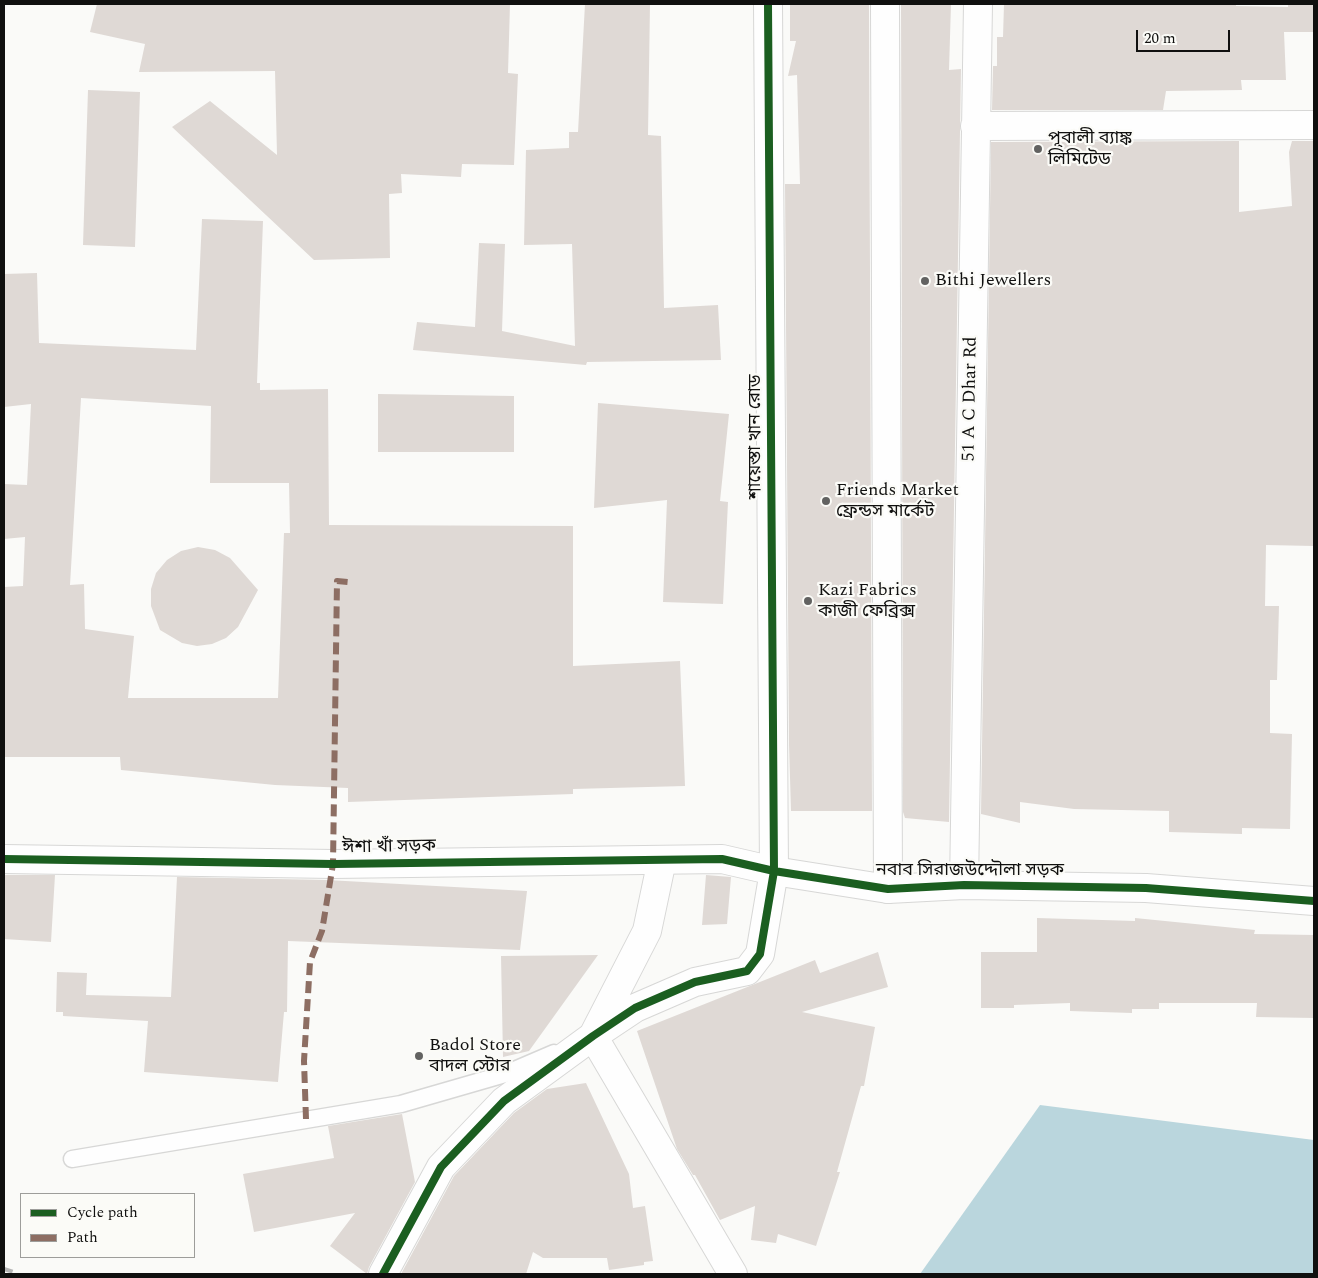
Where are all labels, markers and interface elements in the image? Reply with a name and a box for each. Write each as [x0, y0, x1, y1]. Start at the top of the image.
scale bar [1138, 20, 1232, 52]
text: 20 m [1144, 27, 1176, 50]
place label: পূবালী ব্যাঙ্ক লিমিটেড [1048, 128, 1132, 170]
marker: পূবালী ব্যাঙ্ক লিমিটেড [1032, 143, 1044, 155]
place label: Bithi Jewellers [935, 270, 1051, 292]
marker: Bithi Jewellers [919, 275, 931, 287]
street label: 51 A C Dhar Rd [959, 336, 983, 462]
street label: শায়েস্তা খান রোড [745, 374, 767, 500]
place label: Friends Market ফ্রেন্ডস মার্কেট [836, 480, 959, 522]
marker: Friends Market ফ্রেন্ডস মার্কেট [820, 495, 832, 507]
place label: Kazi Fabrics কাজী ফেব্রিক্স [818, 580, 917, 622]
marker: Kazi Fabrics কাজী ফেব্রিক্স [802, 595, 814, 607]
street label: ঈশা খাঁ সড়ক [342, 836, 436, 860]
street label: নবাব সিরাজউদ্দৌলা সড়ক [876, 860, 1064, 882]
place label: Badol Store বাদল স্টোর [429, 1035, 521, 1078]
marker: Badol Store বাদল স্টোর [413, 1050, 425, 1062]
legend [20, 1193, 195, 1258]
text: Cycle path [67, 1201, 138, 1224]
text: Path [67, 1226, 98, 1249]

